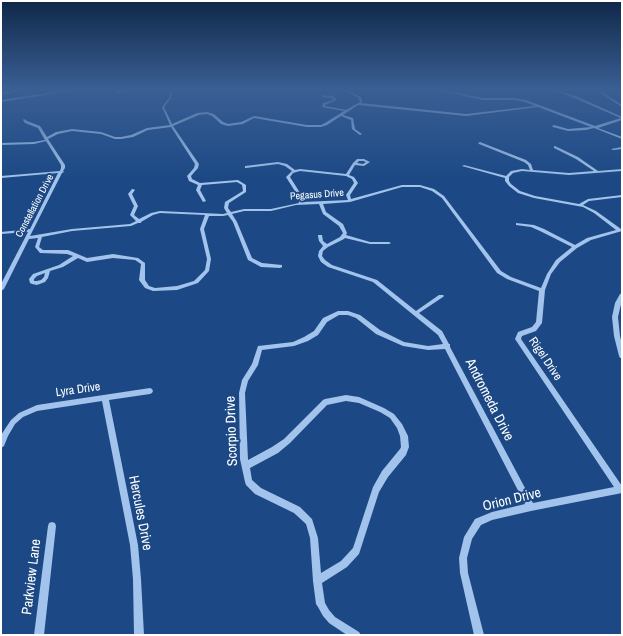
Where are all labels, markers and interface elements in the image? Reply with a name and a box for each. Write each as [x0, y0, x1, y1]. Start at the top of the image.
street label: Constellation Drive [13, 172, 57, 240]
street label: Pegasus Drive [290, 187, 344, 203]
street label: Rigel Drive [525, 335, 565, 383]
street label: Andromeda Drive [461, 356, 517, 444]
street label: Lyra Drive [55, 380, 101, 400]
street label: Scorpio Drive [222, 396, 242, 466]
street label: Hercules Drive [125, 474, 155, 552]
street label: Orion Drive [481, 485, 543, 515]
street label: Parkview Lane [19, 538, 45, 616]

